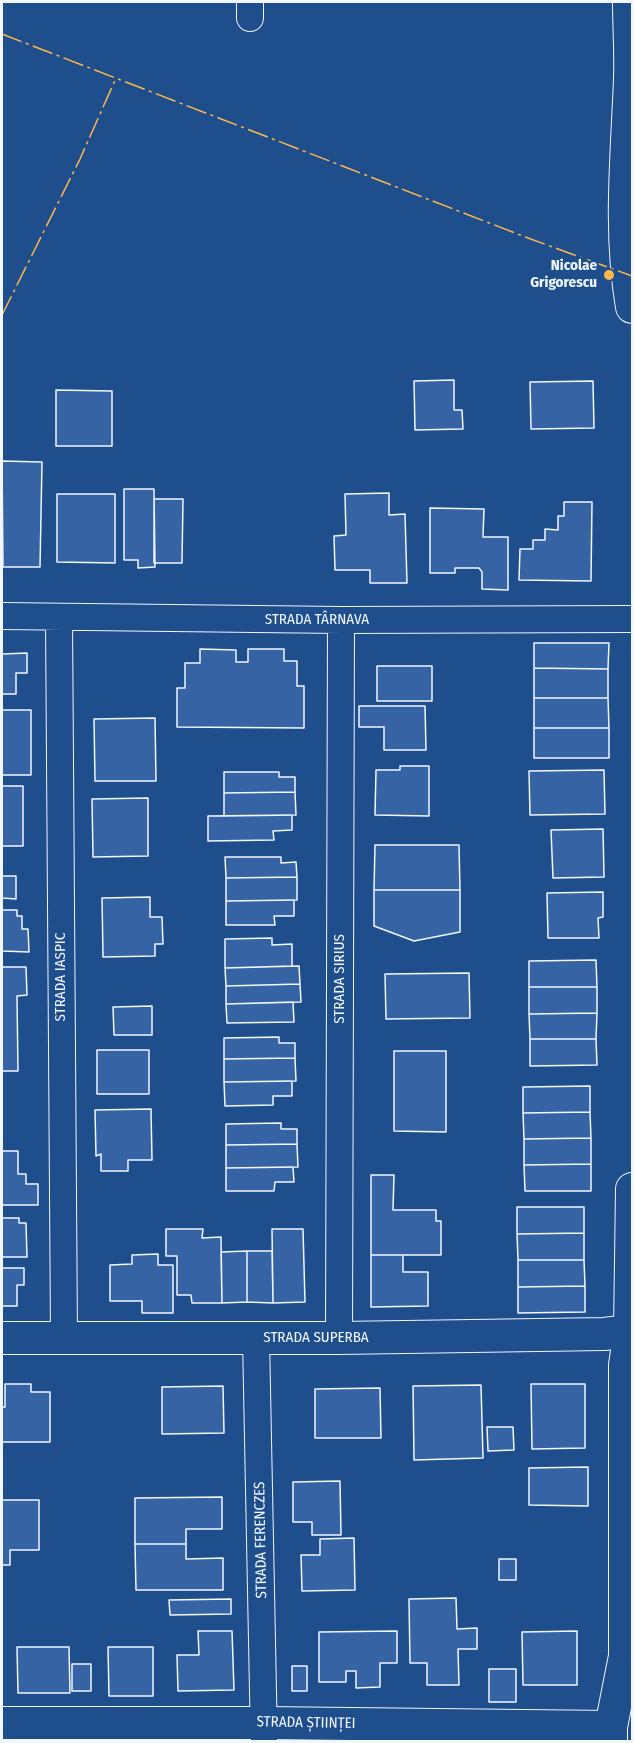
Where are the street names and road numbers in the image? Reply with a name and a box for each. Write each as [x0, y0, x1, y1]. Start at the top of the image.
street label: STRADA TÂRNAVA [265, 611, 369, 629]
street label: STRADA IASPIC [52, 933, 70, 1021]
street label: STRADA SIRIUS [331, 934, 349, 1024]
street label: STRADA SUPERBA [263, 1329, 369, 1347]
street label: STRADA FERENCZES [251, 1481, 271, 1599]
street label: STRADA ȘTIINȚEI [256, 1713, 356, 1733]

